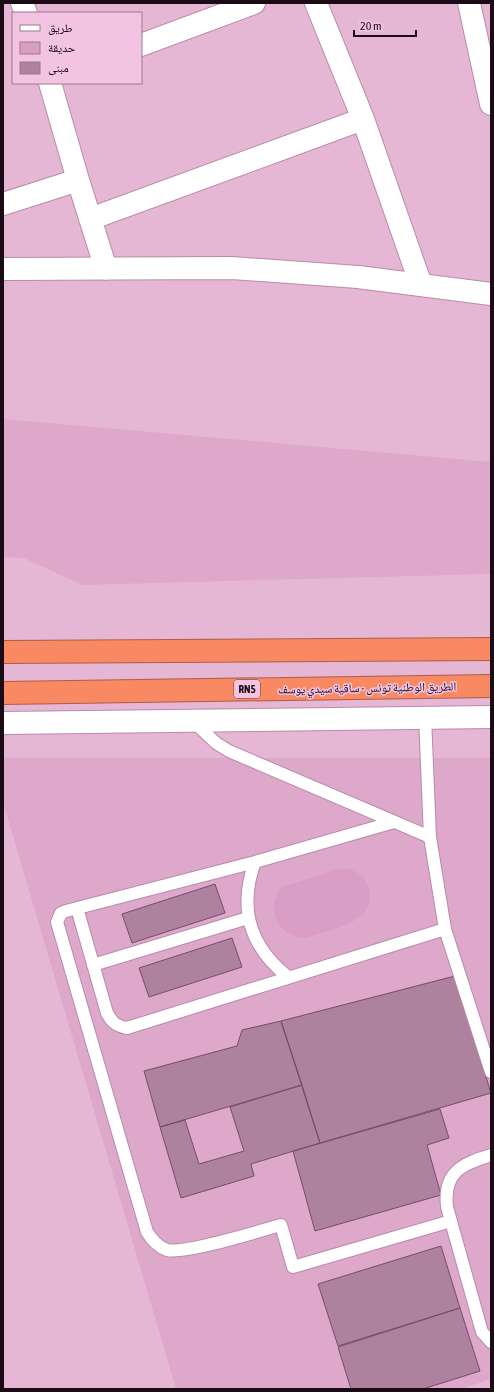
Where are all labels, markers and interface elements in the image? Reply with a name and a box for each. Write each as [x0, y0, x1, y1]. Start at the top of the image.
legend [12, 12, 142, 84]
scale bar [354, 12, 416, 38]
text: 20 m [360, 19, 382, 33]
text: طريق [48, 21, 73, 35]
text: حديقة [48, 41, 76, 55]
text: مبنى [48, 61, 69, 75]
street label: الطريق الوطنية تونس - ساقية سيدي يوسف [278, 679, 456, 700]
road number: RN5 [234, 680, 260, 698]

